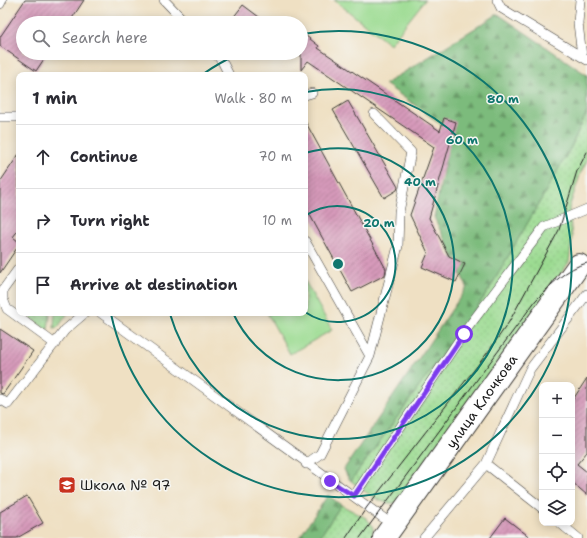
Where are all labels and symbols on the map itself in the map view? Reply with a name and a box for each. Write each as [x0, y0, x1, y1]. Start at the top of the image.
text: 80 m [487, 91, 519, 107]
text: 60 m [446, 132, 478, 148]
text: 40 m [404, 174, 436, 190]
text: 20 m [363, 215, 395, 231]
centre of rings [331, 257, 345, 271]
route start [455, 325, 473, 343]
street label: улица Клочкова [442, 350, 522, 452]
route end [321, 472, 339, 490]
school or university icon: Школа № 97 [57, 475, 77, 495]
place label: Школа № 97 [80, 476, 171, 494]

